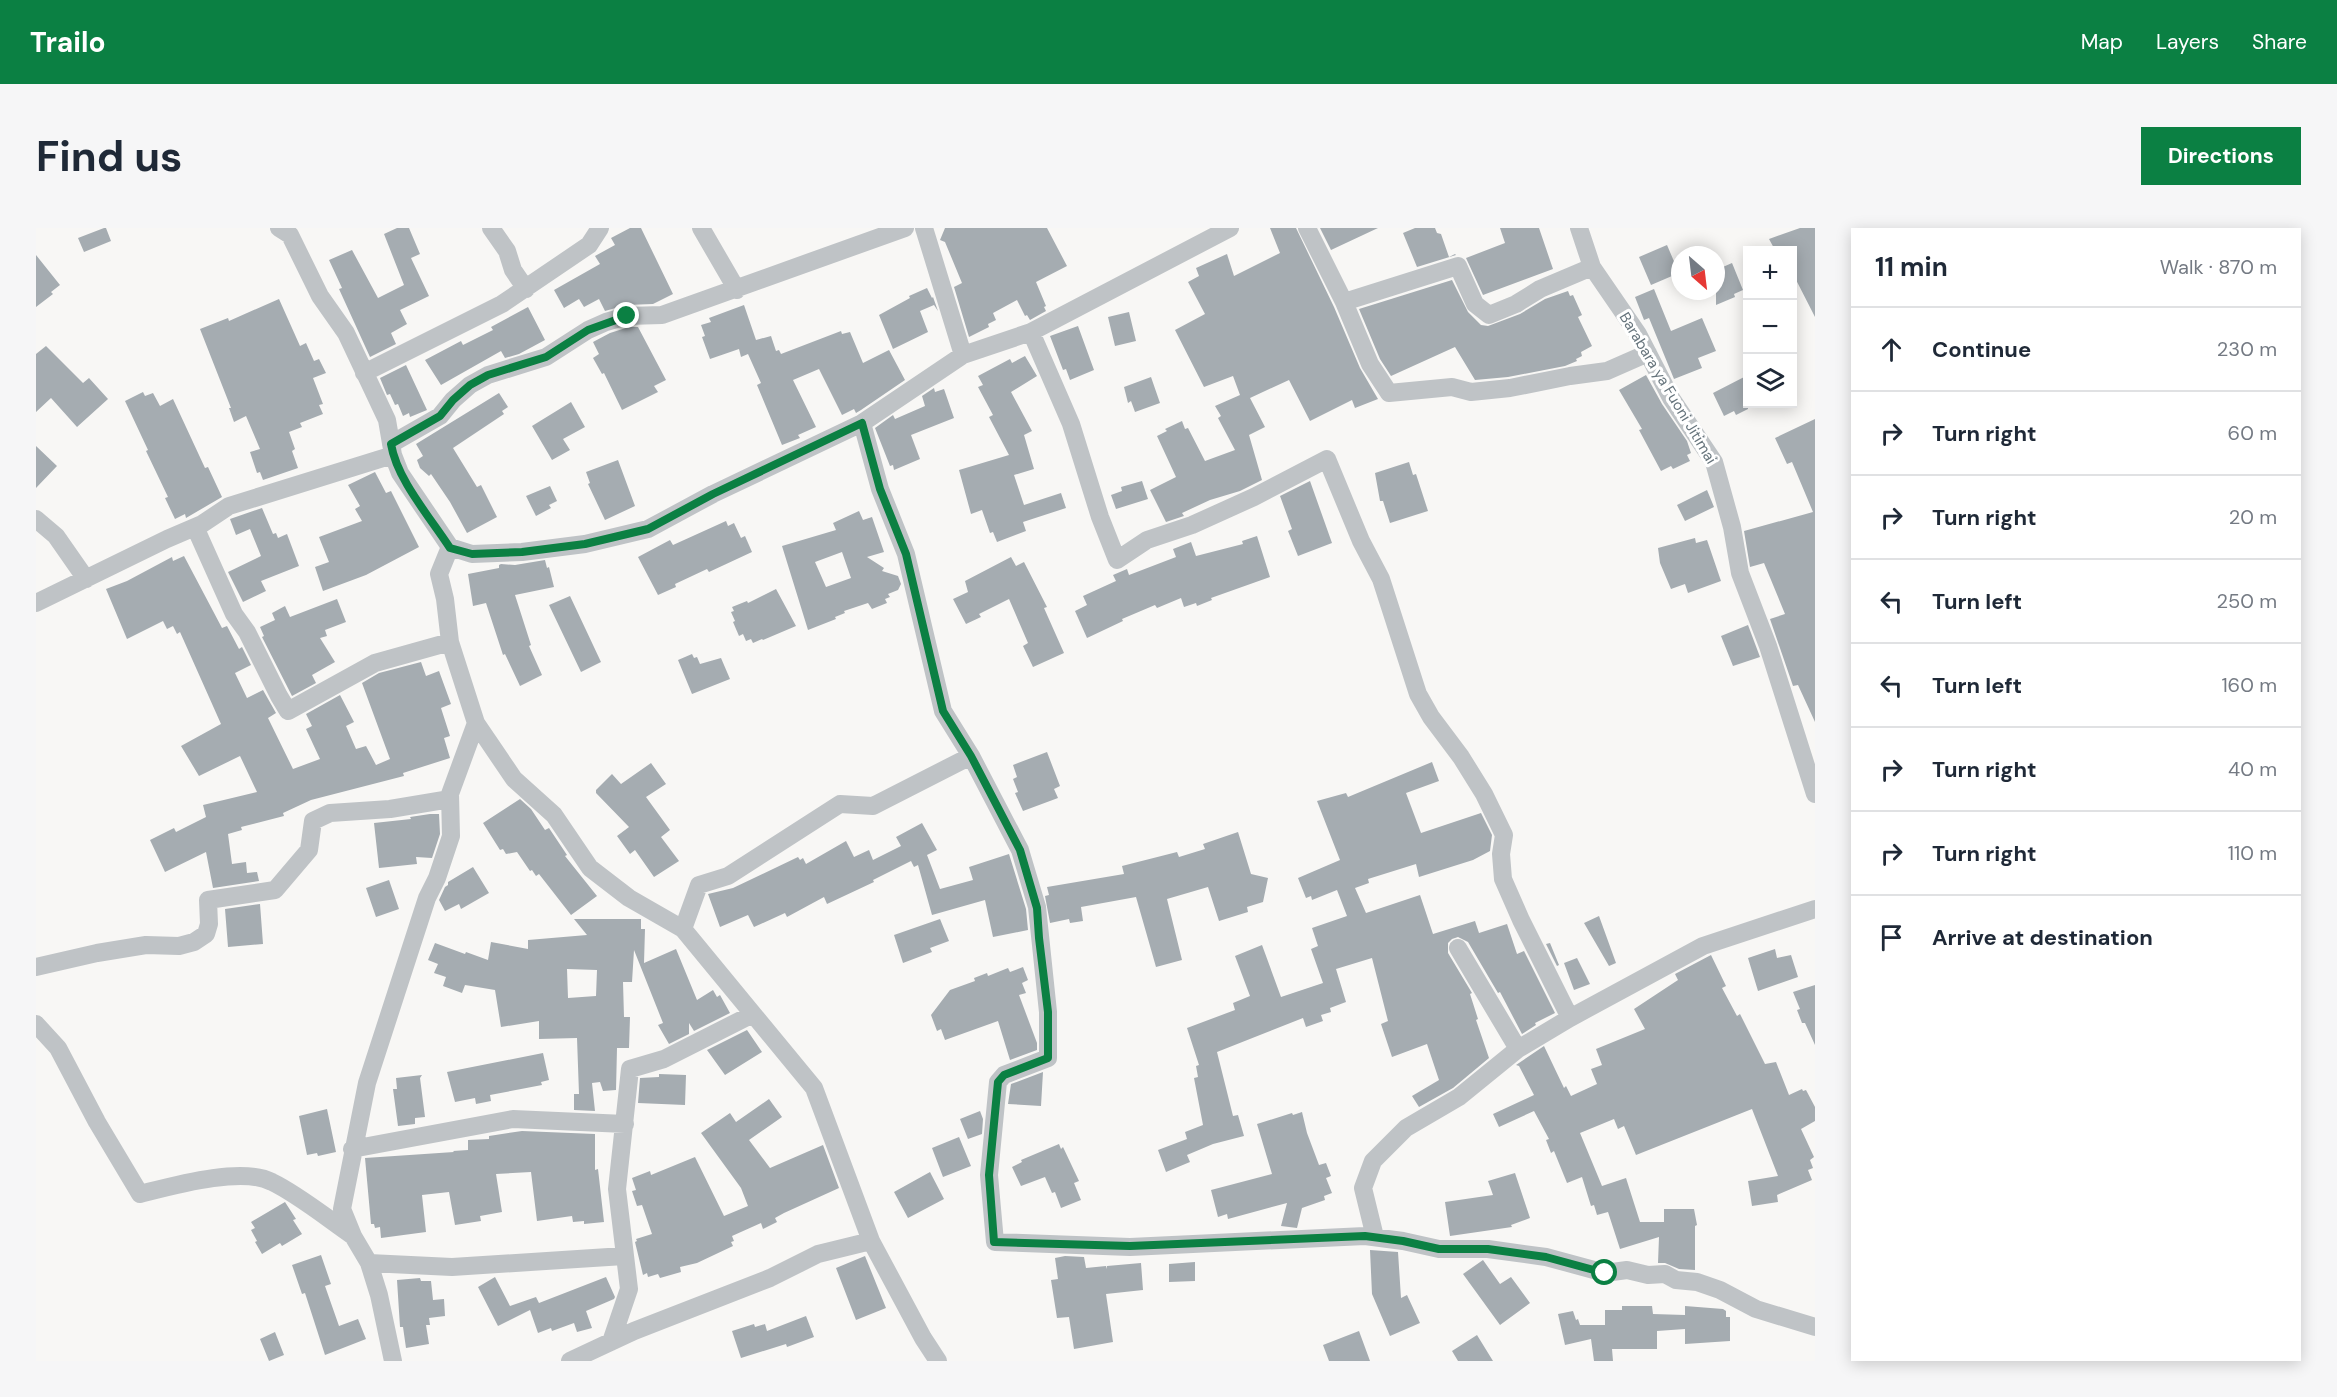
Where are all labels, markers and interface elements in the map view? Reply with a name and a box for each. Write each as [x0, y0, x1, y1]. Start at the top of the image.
text: Trailo [30, 24, 106, 61]
text: Map [2081, 28, 2123, 56]
text: Layers [2156, 28, 2219, 56]
text: Share [2252, 28, 2307, 56]
button: Directions [2141, 127, 2301, 185]
text: Find us [36, 129, 182, 184]
north arrow [1671, 246, 1725, 300]
map controls [1743, 246, 1797, 408]
button: + [1743, 246, 1797, 300]
text: 11 min [1875, 250, 1948, 284]
text: Walk · 870 m [2160, 254, 2277, 280]
button: − [1743, 300, 1797, 354]
route end [613, 302, 639, 328]
street label: Barabara ya Fuoni Jitimai [1615, 308, 1721, 468]
icon: ahead [1875, 333, 1908, 366]
text: Continue [1932, 335, 2031, 364]
text: 230 m [2217, 336, 2277, 362]
button: layers [1743, 354, 1797, 408]
icon: right [1875, 417, 1908, 450]
text: Turn right [1932, 419, 2037, 448]
text: 60 m [2228, 420, 2277, 446]
icon: right [1875, 501, 1908, 534]
text: Turn right [1932, 503, 2037, 532]
text: 20 m [2229, 504, 2277, 530]
icon: left [1875, 585, 1908, 618]
text: Turn left [1932, 587, 2022, 616]
text: 250 m [2216, 588, 2277, 614]
icon: left [1875, 669, 1908, 702]
text: Turn left [1932, 671, 2022, 700]
text: 160 m [2221, 672, 2277, 698]
icon: right [1875, 753, 1908, 786]
text: Turn right [1932, 755, 2037, 784]
text: 40 m [2228, 756, 2277, 782]
icon: right [1875, 837, 1908, 870]
text: Turn right [1932, 839, 2037, 868]
text: 110 m [2228, 840, 2277, 866]
icon: arrive [1875, 921, 1908, 954]
text: Arrive at destination [1932, 923, 2153, 952]
route start [1591, 1259, 1617, 1285]

